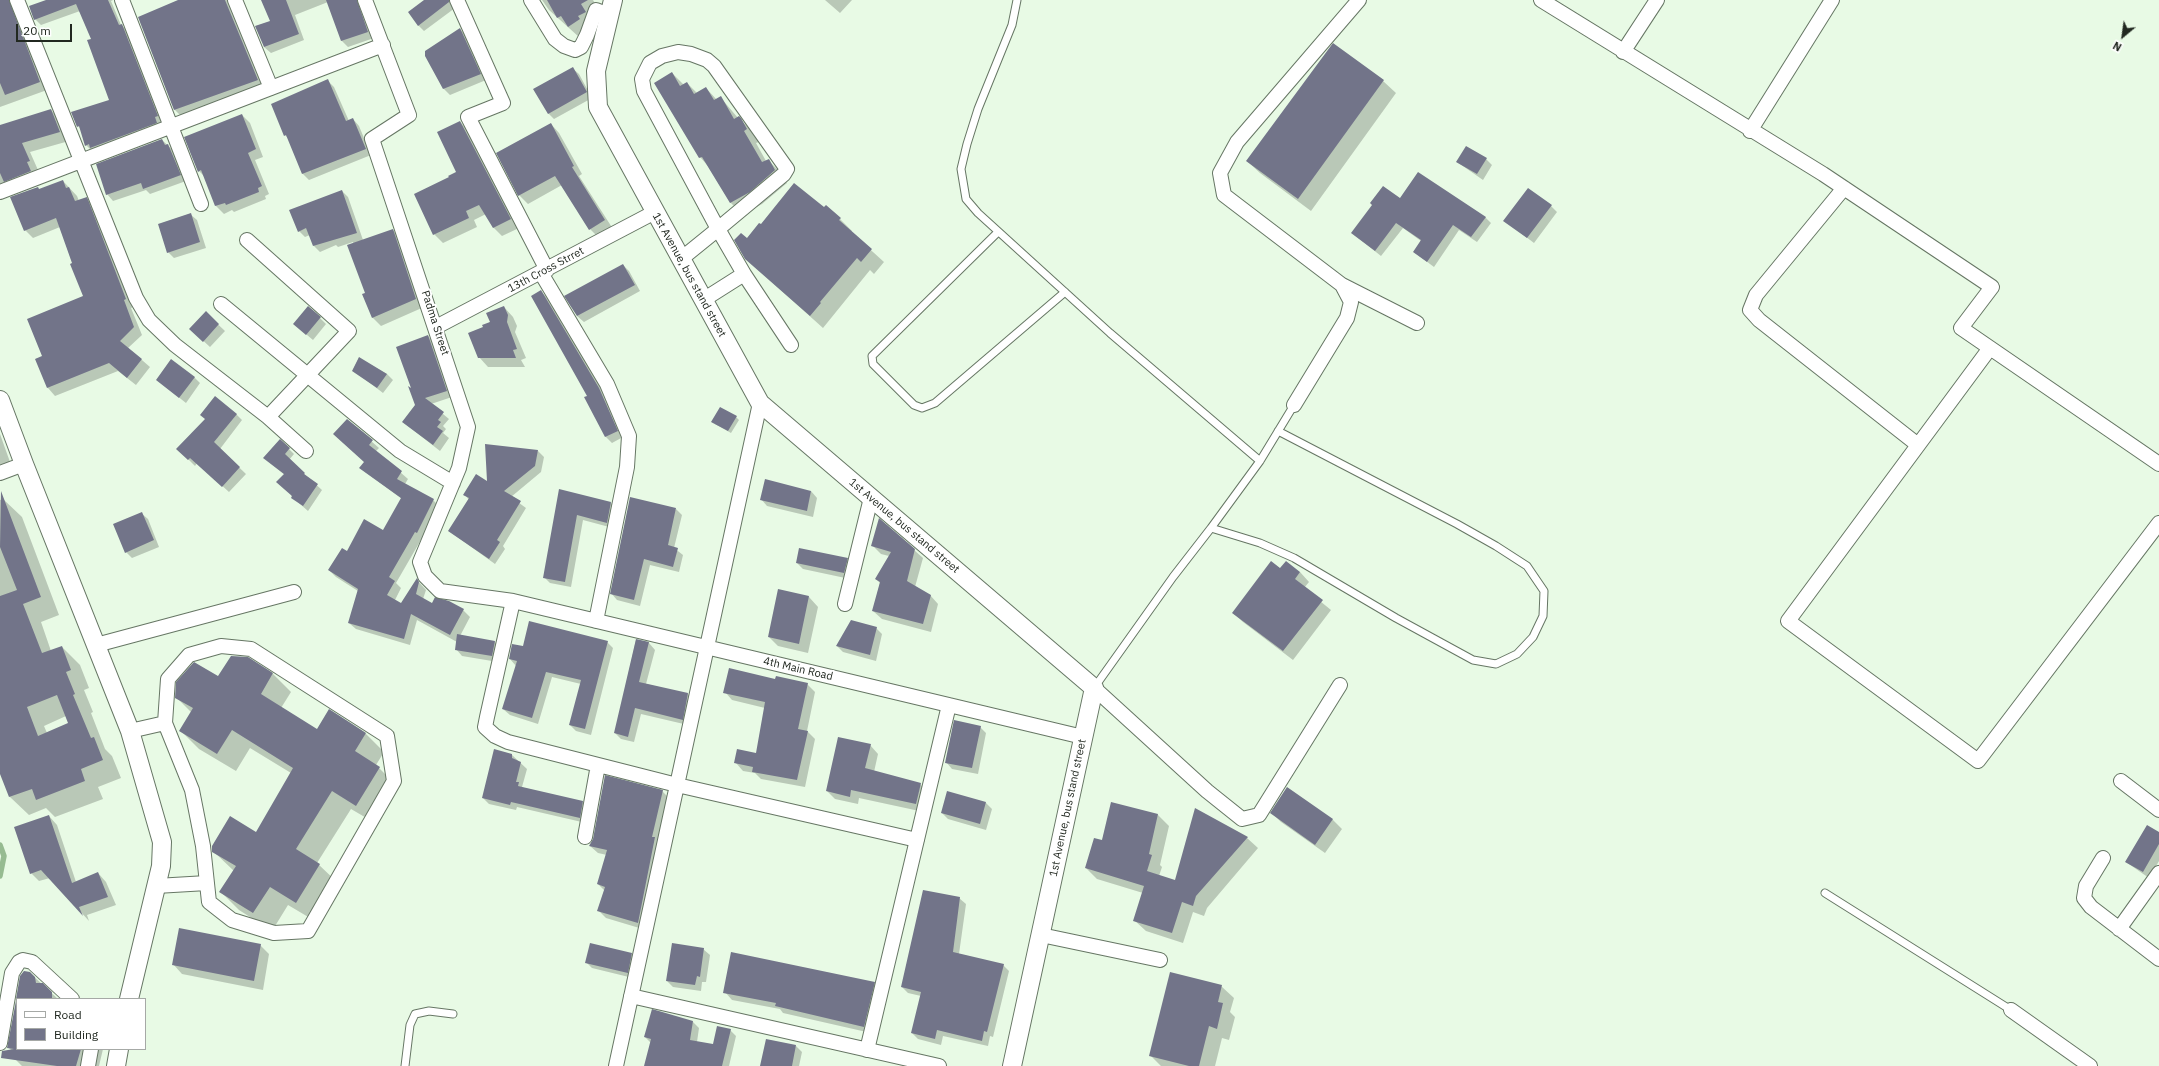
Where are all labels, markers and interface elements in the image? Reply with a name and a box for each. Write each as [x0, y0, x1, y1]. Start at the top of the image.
scale bar [18, 16, 74, 42]
north arrow [2103, 16, 2143, 56]
text: 20 m [23, 23, 51, 38]
text: N [2110, 38, 2124, 55]
street label: 1st Avenue, bus stand street [649, 210, 729, 340]
street label: 13th Cross Strret [506, 244, 586, 296]
street label: Padma Street [418, 289, 452, 357]
street label: 1st Avenue, bus stand street [846, 476, 962, 576]
street label: 4th Main Road [762, 655, 834, 683]
street label: 1st Avenue, bus stand street [1047, 738, 1089, 878]
legend [16, 998, 146, 1050]
text: Road [54, 1007, 82, 1022]
text: Building [54, 1027, 98, 1042]

